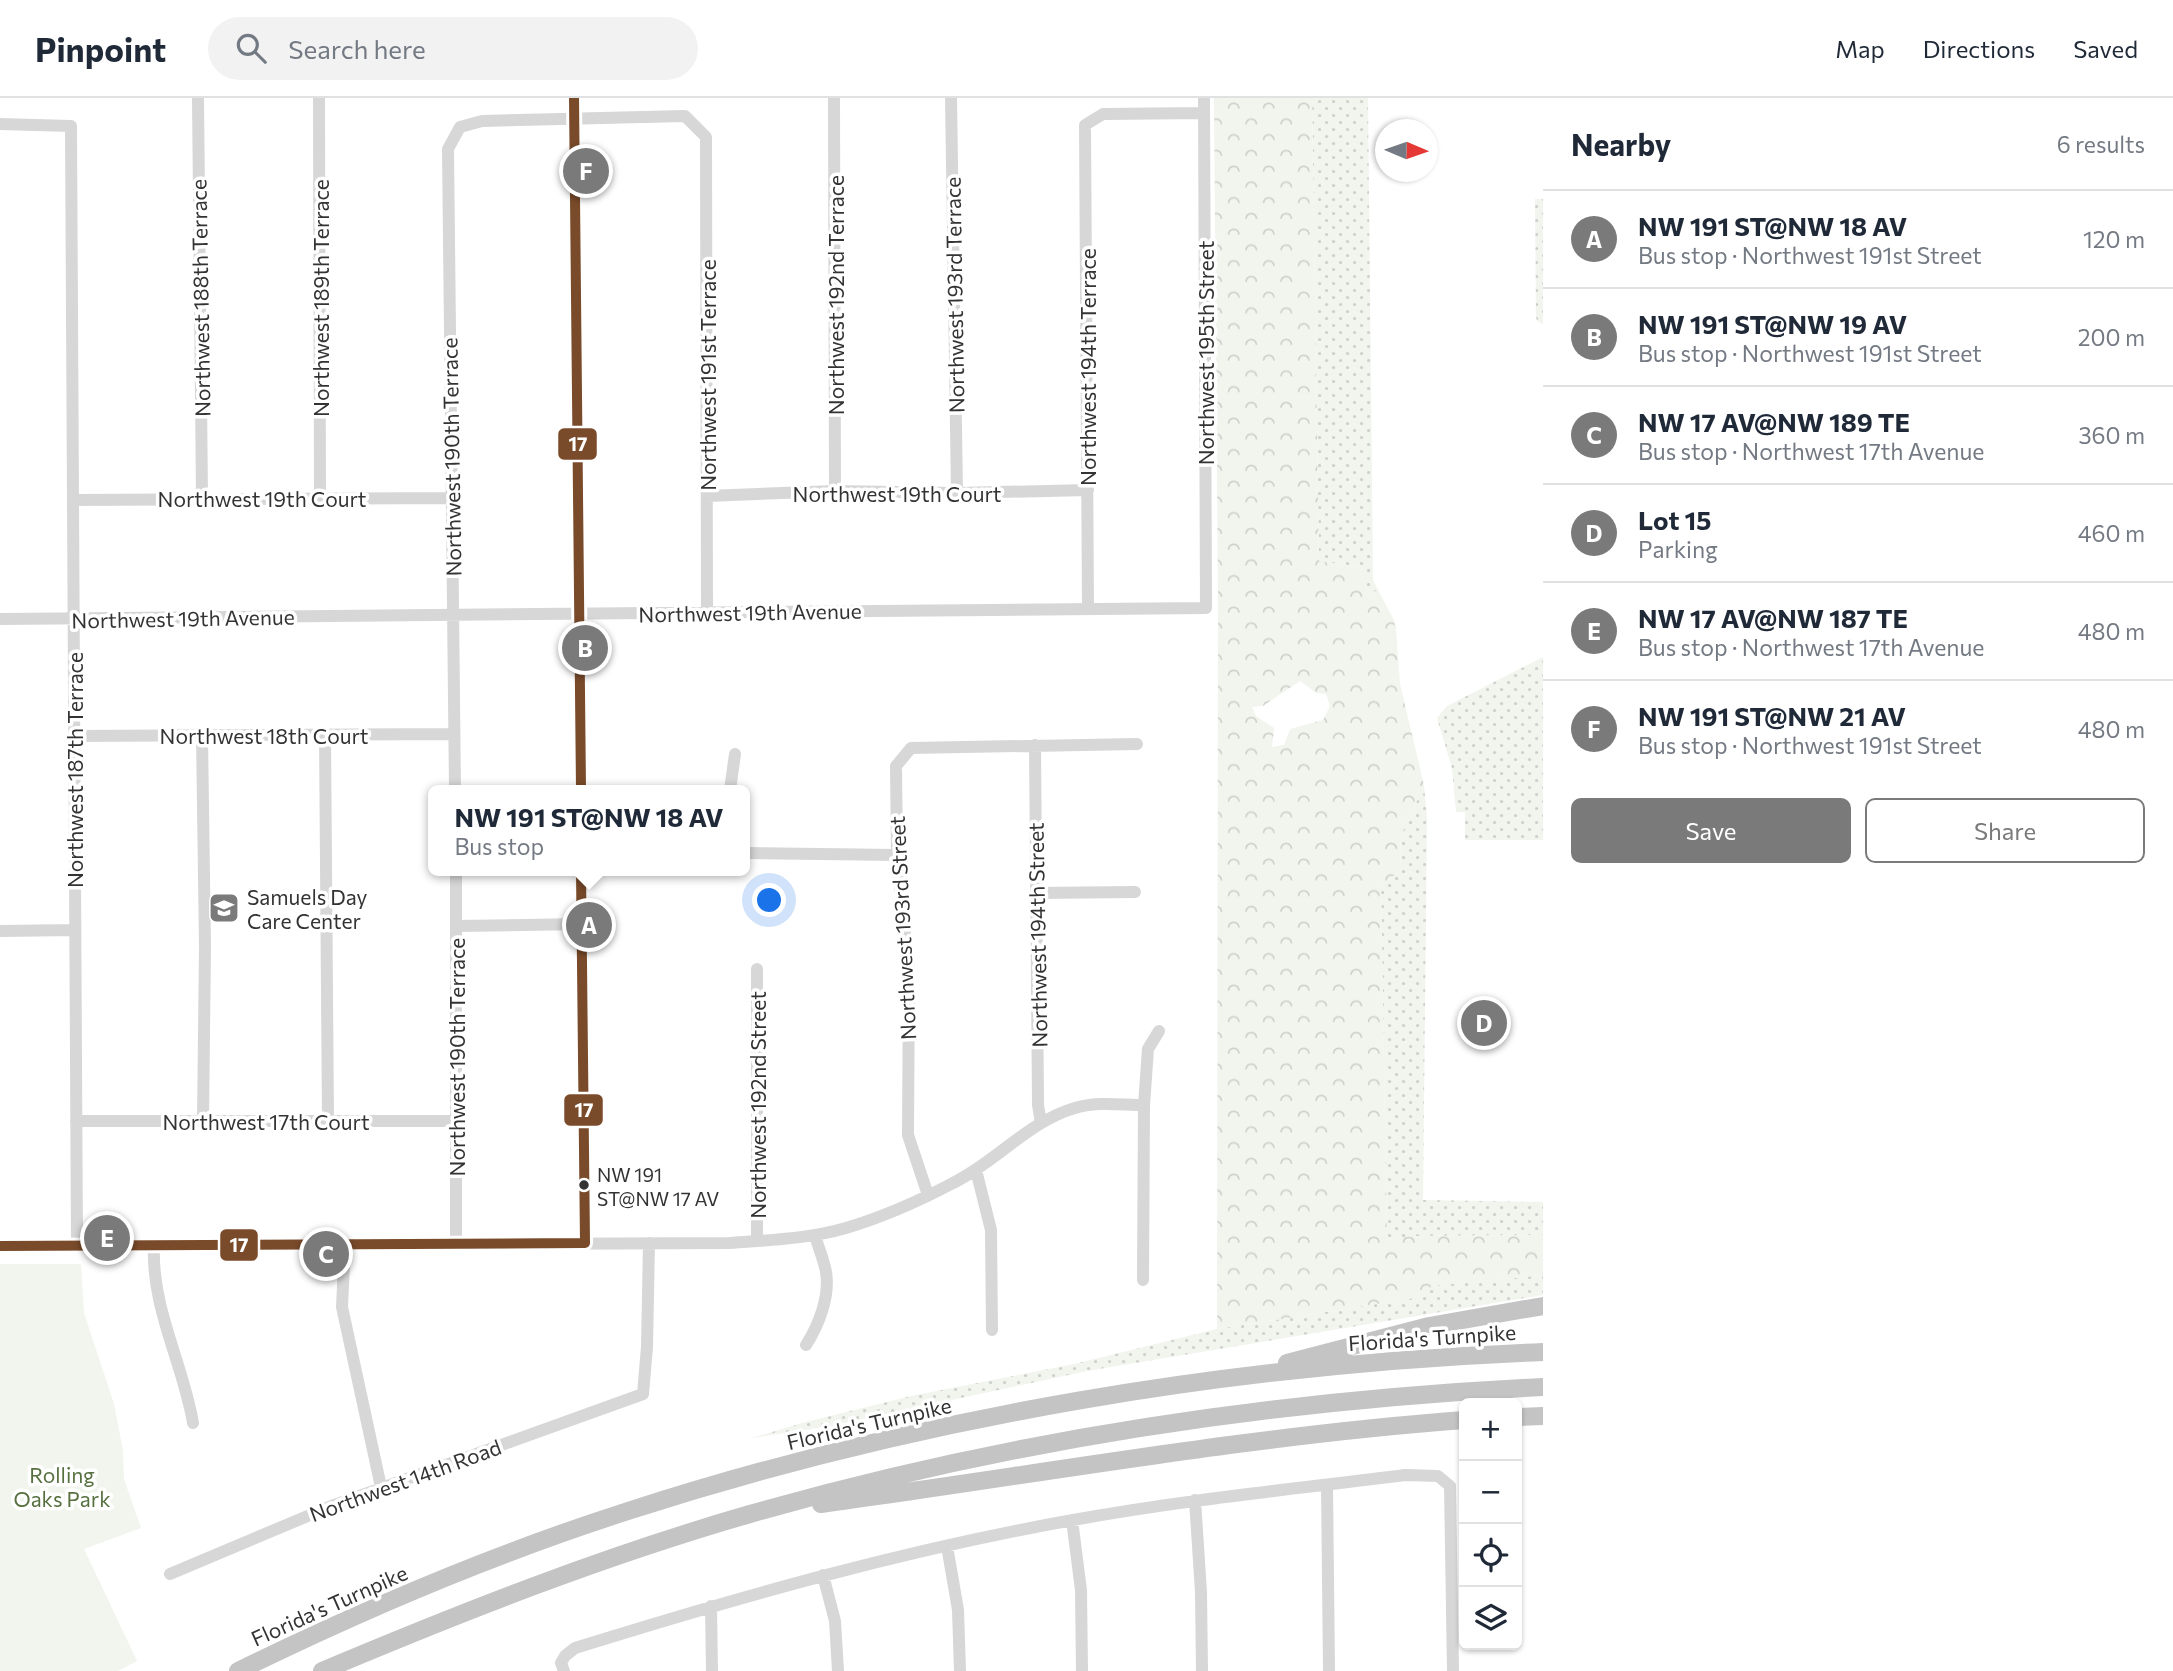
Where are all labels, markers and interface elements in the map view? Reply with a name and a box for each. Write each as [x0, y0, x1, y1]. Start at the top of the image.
search box [208, 17, 698, 80]
text: Pinpoint [35, 28, 166, 69]
icon: search [232, 29, 270, 67]
text: Search here [288, 33, 426, 64]
text: Map [1835, 34, 1885, 63]
text: Directions [1923, 34, 2035, 63]
text: Saved [2073, 34, 2138, 63]
north arrow [1375, 119, 1438, 182]
text: Nearby [1571, 125, 1671, 162]
text: 6 results [2057, 130, 2145, 158]
pin: F [563, 145, 609, 197]
street label: Northwest 192nd Terrace [823, 175, 848, 415]
street label: Northwest 193rd Terrace [939, 177, 969, 413]
street label: Northwest 188th Terrace [185, 179, 215, 417]
street label: Northwest 189th Terrace [308, 179, 333, 417]
text: NW 191 ST@NW 18 AV [1638, 210, 1907, 241]
text: A [1586, 225, 1602, 253]
text: 120 m [2083, 225, 2145, 253]
street label: Northwest 195th Street [1193, 241, 1218, 465]
text: Bus stop · Northwest 191st Street [1638, 241, 1982, 269]
street label: Northwest 194th Terrace [1075, 248, 1100, 486]
street label: Northwest 191st Terrace [695, 259, 720, 491]
text: NW 191 ST@NW 19 AV [1638, 308, 1907, 339]
text: B [1586, 323, 1602, 351]
text: 200 m [2078, 323, 2145, 351]
street label: Northwest 190th Terrace [436, 337, 466, 577]
text: Bus stop · Northwest 191st Street [1638, 339, 1982, 367]
text: NW 17 AV@NW 189 TE [1638, 406, 1910, 437]
text: C [1586, 421, 1602, 449]
text: 360 m [2078, 421, 2145, 449]
line badge: 17 [557, 427, 598, 461]
text: 17 [568, 432, 588, 455]
text: Bus stop · Northwest 17th Avenue [1638, 437, 1984, 465]
street label: Northwest 19th Court [793, 481, 1001, 506]
street label: Northwest 19th Court [158, 486, 366, 511]
text: Lot 15 [1638, 504, 1711, 535]
text: D [1586, 519, 1602, 547]
text: 460 m [2078, 519, 2145, 547]
text: Parking [1638, 535, 1718, 563]
street label: Northwest 19th Avenue [638, 598, 862, 626]
text: NW 17 AV@NW 187 TE [1638, 602, 1908, 633]
street label: Northwest 19th Avenue [71, 604, 295, 632]
text: E [1587, 617, 1601, 645]
text: 480 m [2078, 617, 2145, 645]
pin: B [562, 622, 608, 674]
text: Bus stop · Northwest 17th Avenue [1638, 633, 1984, 661]
street label: Northwest 187th Terrace [62, 652, 87, 888]
text: NW 191 ST@NW 21 AV [1638, 700, 1906, 731]
text: F [1587, 715, 1601, 743]
text: 480 m [2078, 715, 2145, 743]
street label: Northwest 18th Court [160, 723, 368, 748]
text: Bus stop · Northwest 191st Street [1638, 731, 1982, 759]
popup [428, 785, 750, 876]
button: Save [1571, 798, 1851, 863]
button: Share [1865, 798, 2145, 863]
text: NW 191 ST@NW 18 AV [454, 801, 724, 832]
street label: Northwest 193rd Street [884, 815, 920, 1041]
street label: Northwest 194th Street [1023, 822, 1051, 1048]
text: Bus stop [454, 832, 544, 860]
your location [752, 883, 786, 917]
place label: Samuels Day Care Center [247, 884, 368, 933]
school or university icon: Samuels Day Care Center [207, 891, 241, 925]
pin: A [566, 899, 612, 951]
street label: Northwest 190th Terrace [444, 938, 469, 1176]
street label: Northwest 192nd Street [745, 991, 770, 1219]
pin: D [1461, 997, 1507, 1049]
line badge: 17 [563, 1093, 604, 1127]
text: 17 [574, 1098, 594, 1121]
street label: Northwest 17th Court [162, 1109, 370, 1134]
place label: NW 191 ST@NW 17 AV [597, 1163, 719, 1210]
marker: NW 191 ST@NW 17 AV [577, 1178, 591, 1192]
pin: E [84, 1212, 130, 1264]
line badge: 17 [219, 1228, 259, 1262]
pin: C [303, 1228, 349, 1280]
text: 17 [229, 1233, 249, 1256]
street label: Florida's Turnpike [1347, 1319, 1517, 1355]
street label: Florida's Turnpike [784, 1392, 954, 1454]
map controls [1459, 1398, 1522, 1650]
button: + [1459, 1398, 1522, 1461]
street label: Northwest 14th Road [306, 1434, 504, 1526]
button: − [1459, 1461, 1522, 1524]
park label: Rolling Oaks Park [13, 1462, 111, 1511]
button: locate [1459, 1524, 1522, 1587]
street label: Florida's Turnpike [247, 1559, 411, 1651]
button: layers [1459, 1587, 1522, 1650]

